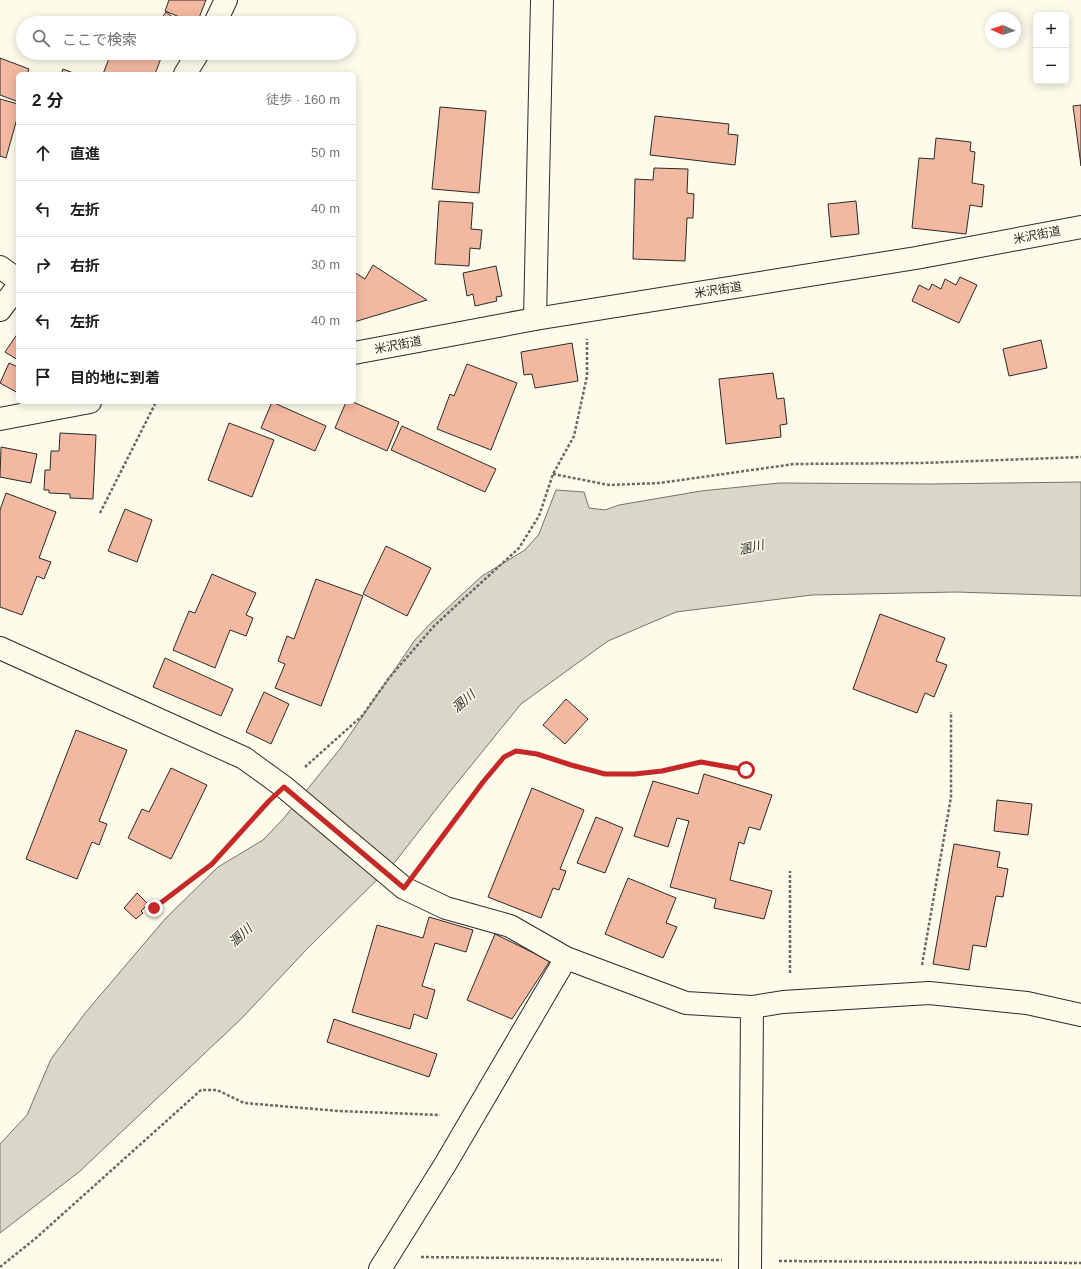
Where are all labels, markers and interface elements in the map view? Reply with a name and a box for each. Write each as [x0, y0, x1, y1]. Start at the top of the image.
north arrow [985, 12, 1021, 48]
map controls [1033, 12, 1069, 84]
button: + [1033, 12, 1069, 48]
search box [16, 16, 356, 60]
icon: search [30, 27, 52, 49]
text: ここで検索 [62, 31, 137, 48]
button: − [1033, 48, 1069, 84]
text: 2 分 [32, 91, 63, 110]
text: 徒歩 · 160 m [266, 92, 340, 107]
icon: ahead [32, 142, 54, 164]
text: 直進 [70, 145, 100, 162]
text: 50 m [311, 145, 340, 160]
icon: left [32, 198, 54, 220]
text: 左折 [70, 201, 100, 218]
text: 40 m [311, 201, 340, 216]
street label: 米沢街道 [1012, 224, 1062, 246]
icon: right [32, 254, 54, 276]
text: 右折 [70, 257, 100, 274]
text: 30 m [311, 257, 340, 272]
street label: 米沢街道 [693, 279, 743, 301]
icon: left [32, 310, 54, 332]
text: 左折 [70, 313, 100, 330]
text: 40 m [311, 313, 340, 328]
street label: 米沢街道 [373, 334, 423, 356]
icon: arrive [32, 366, 54, 388]
text: 目的地に到着 [70, 369, 160, 386]
water label: 溷川 [737, 537, 767, 558]
water label: 溷川 [449, 686, 480, 716]
route start [737, 761, 755, 779]
route end [145, 899, 163, 917]
water label: 溷川 [226, 920, 256, 950]

